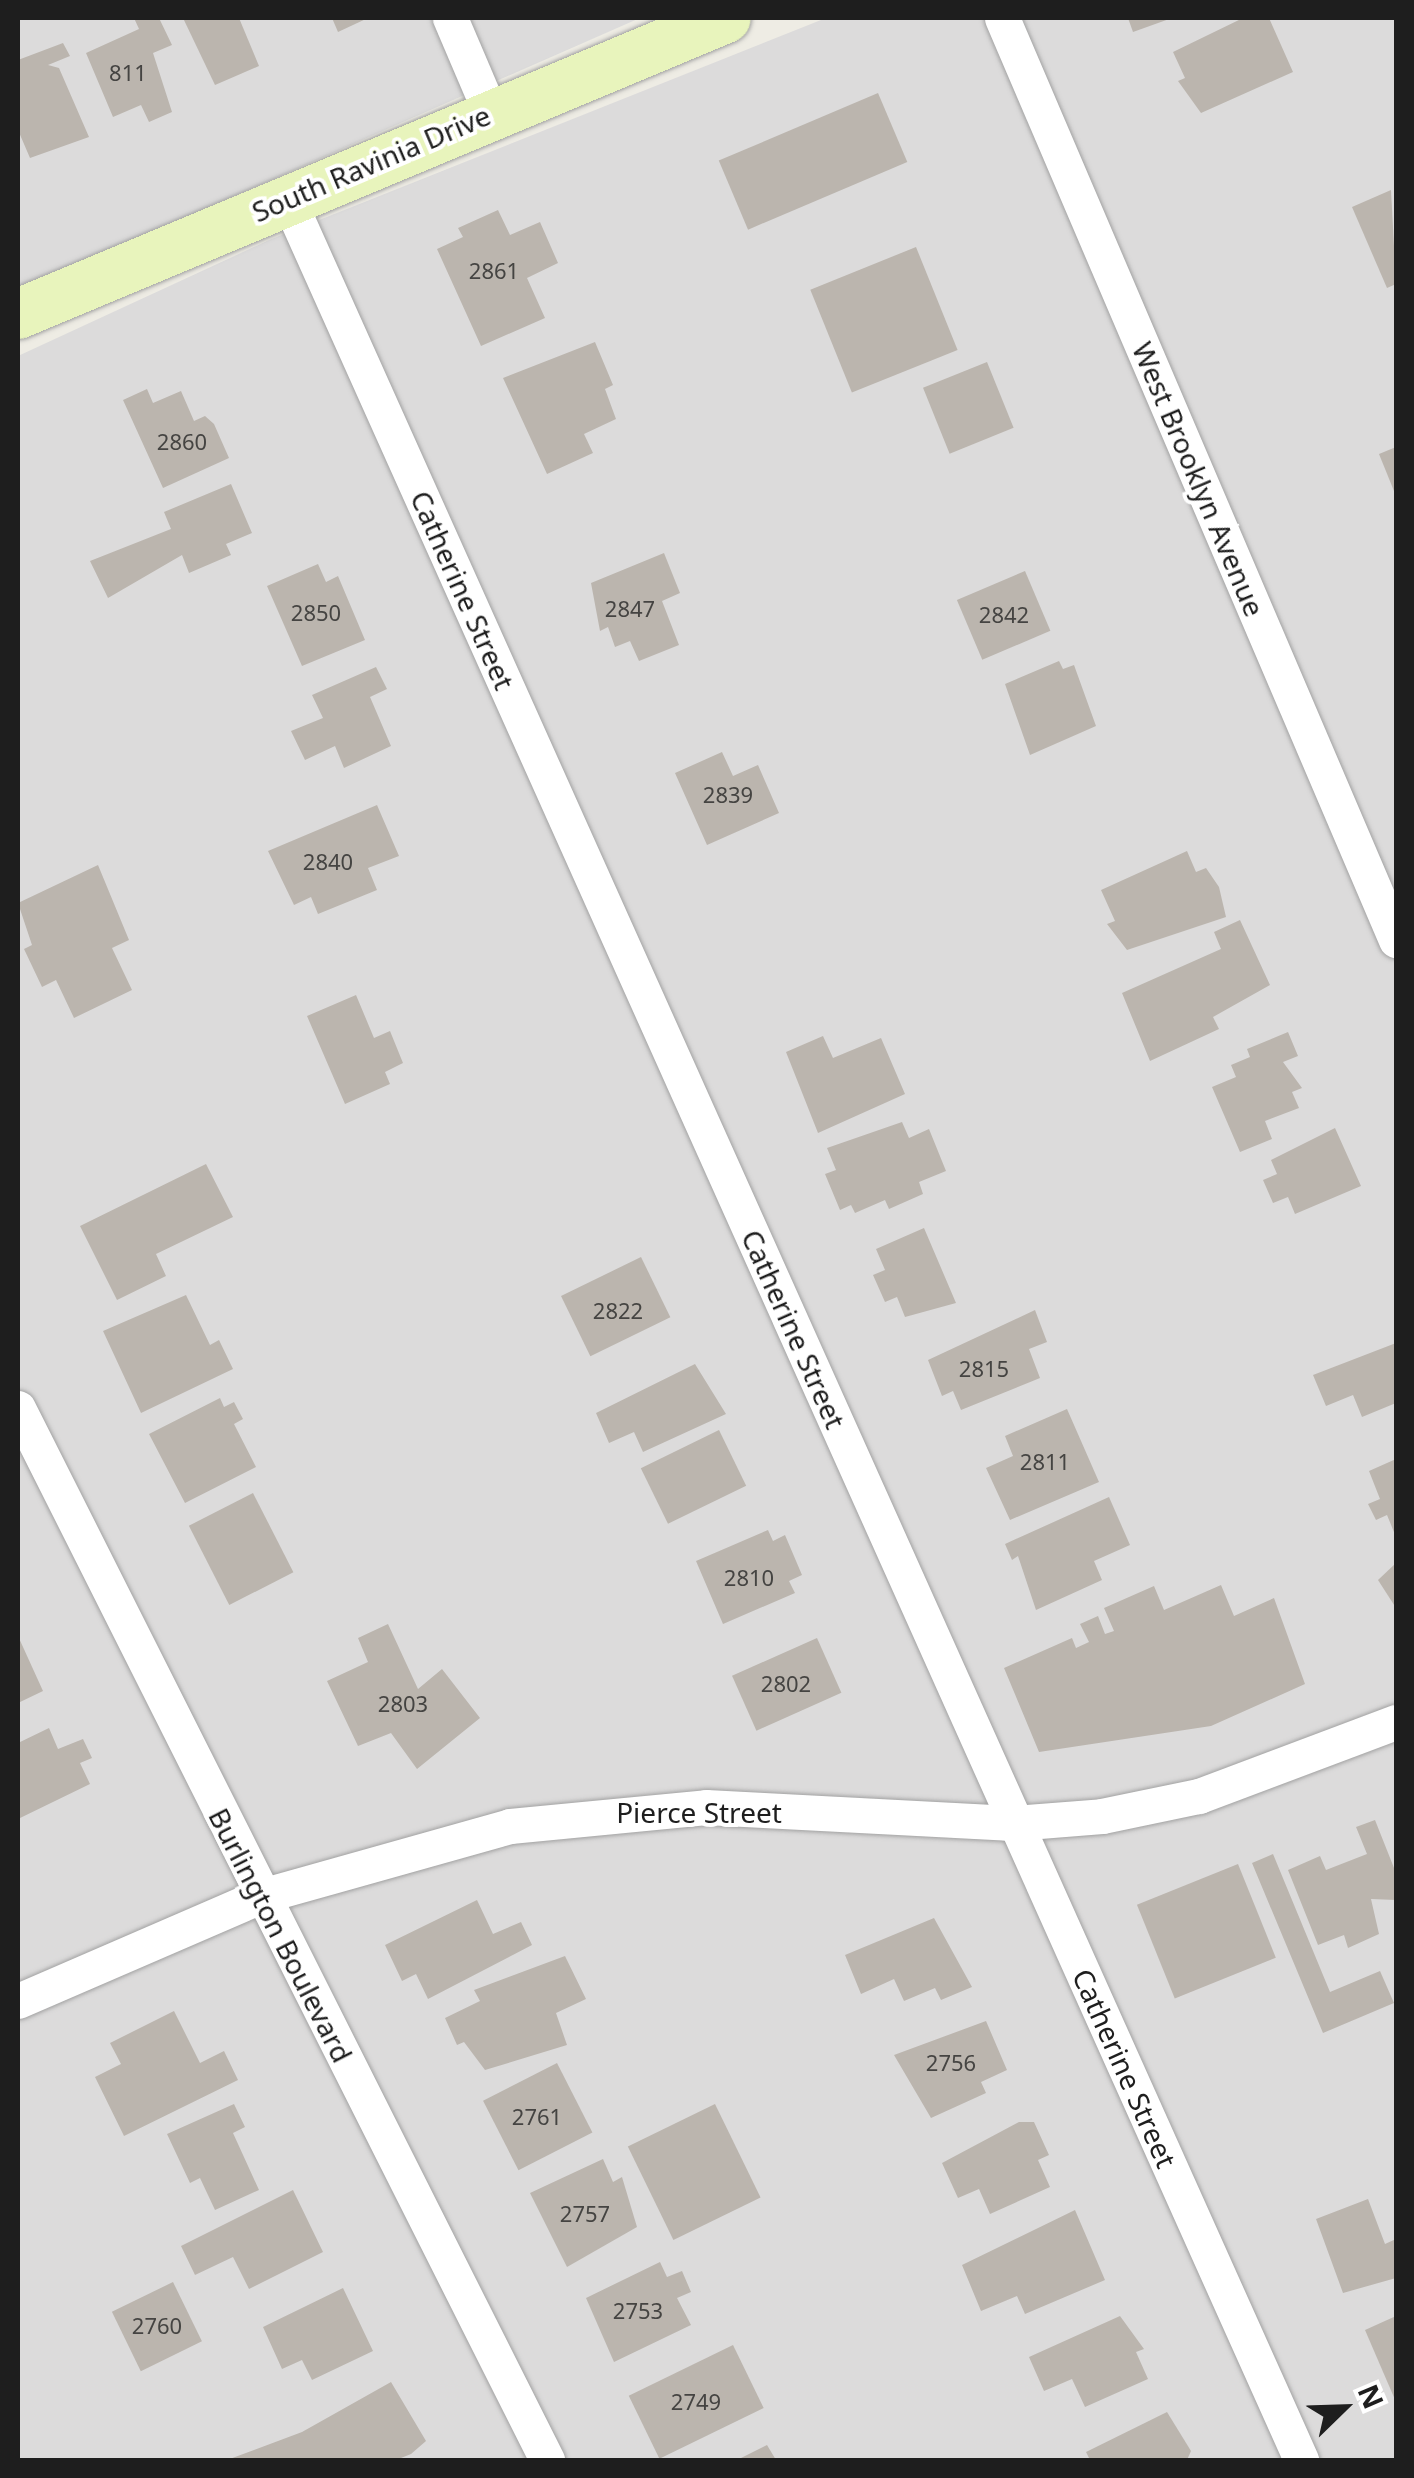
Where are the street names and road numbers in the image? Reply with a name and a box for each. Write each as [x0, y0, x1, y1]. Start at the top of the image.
street label: South Ravinia Drive [247, 98, 495, 228]
street label: West Brooklyn Avenue [1126, 337, 1272, 621]
street label: Catherine Street [404, 485, 522, 695]
street label: Catherine Street [735, 1224, 853, 1434]
street label: Pierce Street [616, 1795, 782, 1829]
street label: Burlington Boulevard [202, 1802, 360, 2068]
street label: Catherine Street [1066, 1963, 1184, 2173]

